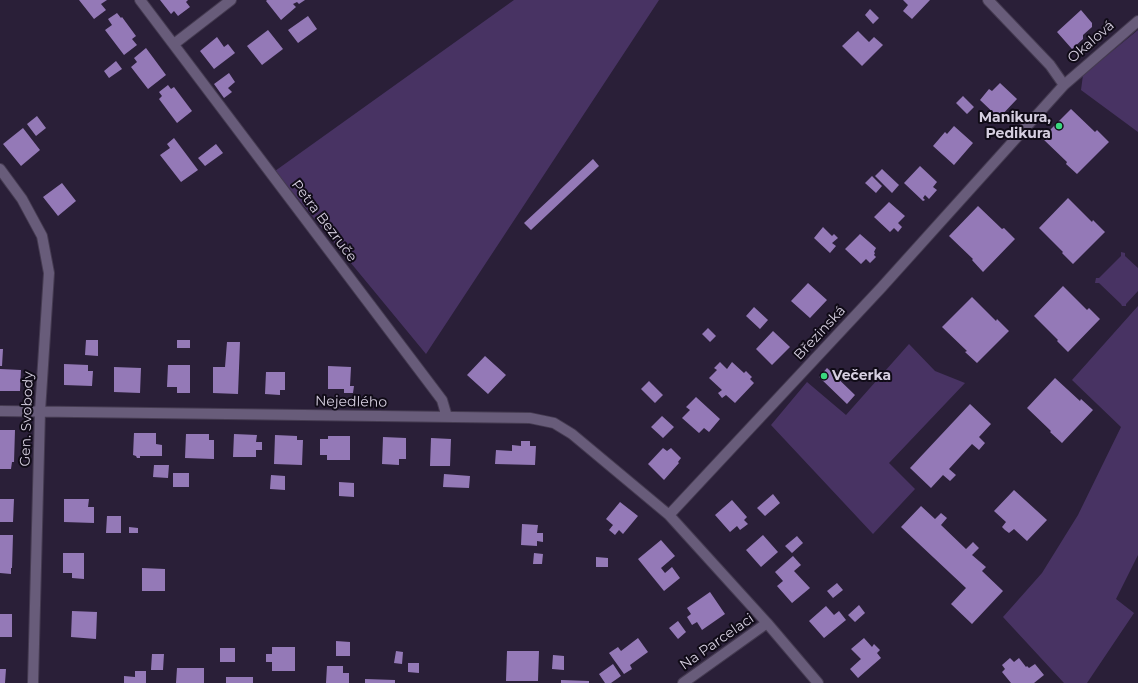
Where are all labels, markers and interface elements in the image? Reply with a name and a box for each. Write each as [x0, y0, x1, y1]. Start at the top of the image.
street label: Okalová [1064, 17, 1118, 67]
place label: Manikura, Pedikura [979, 110, 1051, 142]
marker: Manikura, Pedikura [1054, 121, 1064, 131]
street label: Petra Bezruče [288, 177, 360, 265]
street label: Březinská [791, 302, 849, 364]
place label: Večerka [832, 368, 891, 384]
street label: Gen. Svobody [17, 371, 37, 467]
marker: Večerka [819, 371, 829, 381]
street label: Nejedlého [315, 393, 387, 411]
street label: Na Parcelaci [677, 610, 757, 674]

